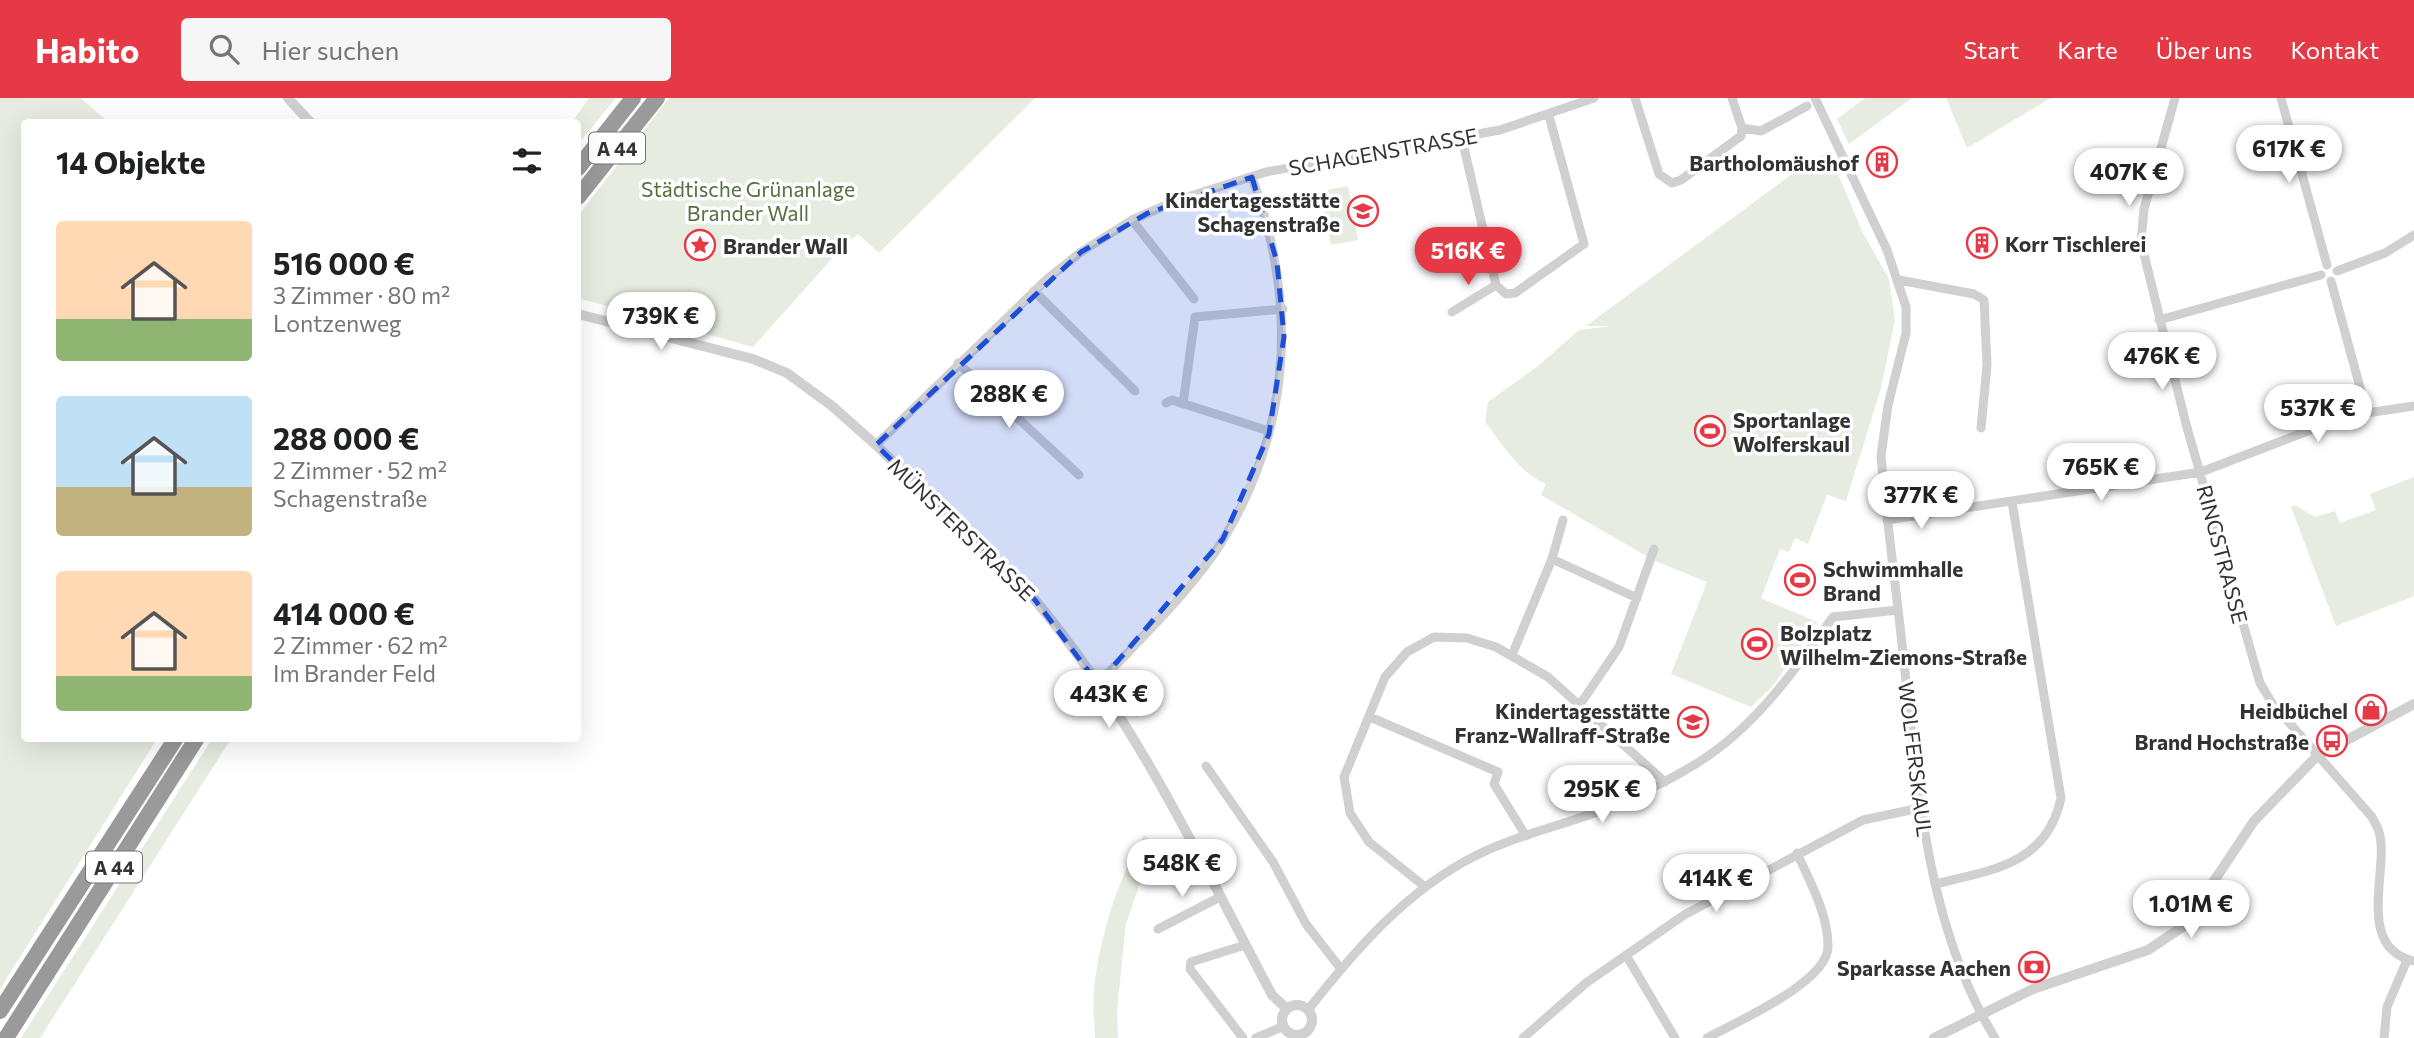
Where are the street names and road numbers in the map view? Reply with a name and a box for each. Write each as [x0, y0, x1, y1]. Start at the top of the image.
street label: SCHAGENSTRASSE [1287, 122, 1479, 180]
road number: A 44 [589, 132, 645, 164]
street label: MÜNSTERSTRASSE [883, 453, 1041, 605]
street label: RINGSTRASSE [2193, 482, 2253, 626]
street label: WOLFERSKAUL [1894, 680, 1938, 838]
road number: A 44 [86, 852, 142, 882]

